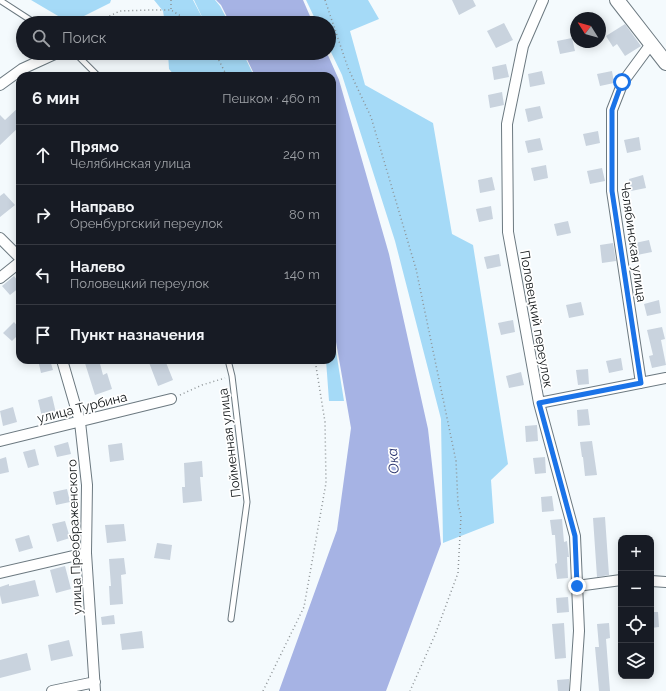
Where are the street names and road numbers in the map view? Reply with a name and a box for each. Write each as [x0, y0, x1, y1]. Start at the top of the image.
street label: Челябинская улица [618, 181, 649, 303]
street label: Половецкий переулок [517, 249, 556, 389]
street label: Пойменная улица [215, 387, 244, 499]
street label: улица Турбина [36, 389, 129, 426]
street label: улица Преображенского [64, 459, 85, 615]

